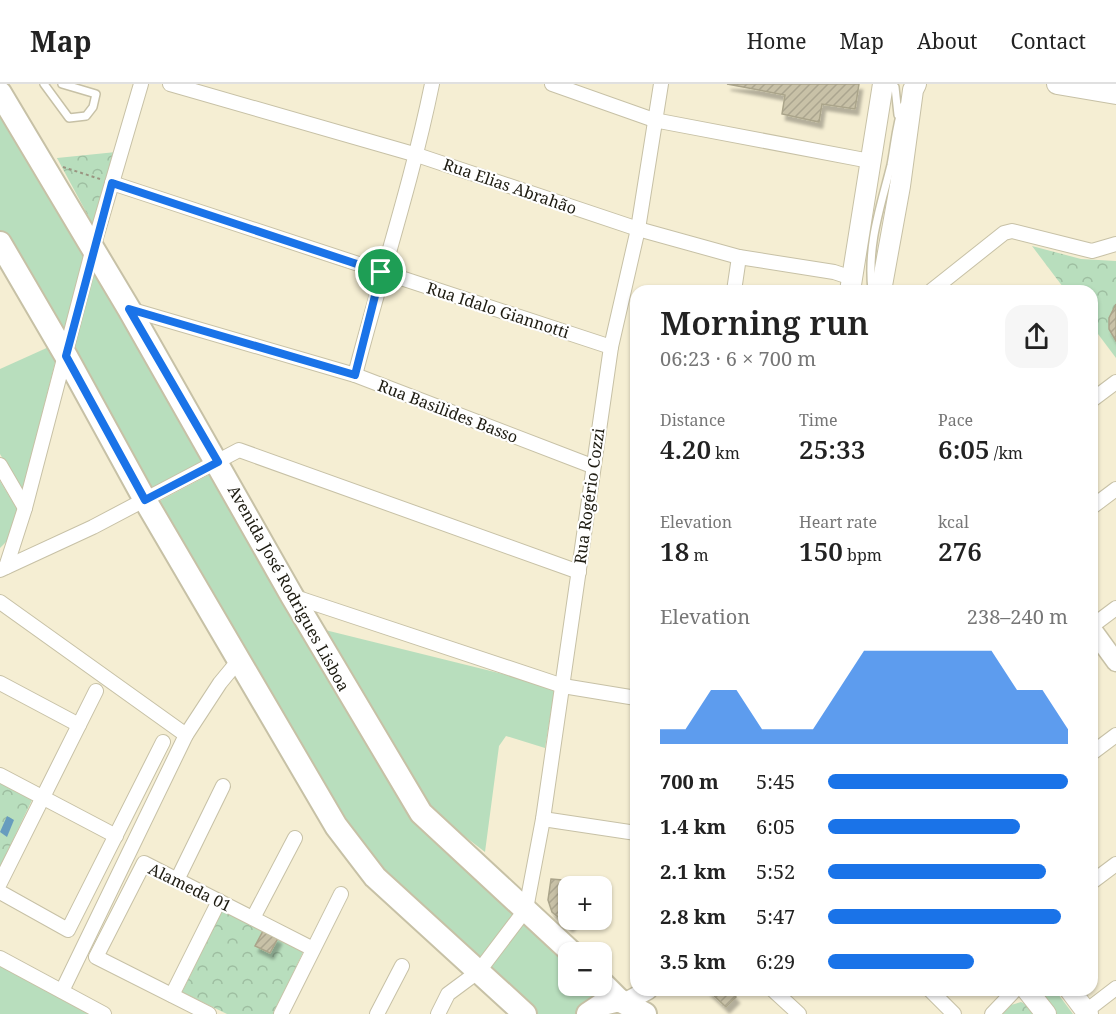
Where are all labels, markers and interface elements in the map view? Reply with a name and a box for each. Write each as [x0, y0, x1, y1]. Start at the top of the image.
text: Map [30, 22, 92, 60]
text: Home [747, 27, 807, 55]
text: Map [840, 27, 884, 55]
text: About [917, 27, 978, 55]
text: Contact [1011, 27, 1086, 55]
street label: Rua Elias Abrahão [440, 153, 580, 219]
pin [355, 246, 406, 297]
icon: arrive [364, 255, 397, 288]
street label: Rua Idalo Giannotti [424, 277, 572, 343]
text: Morning run [660, 300, 869, 345]
button: share [1005, 305, 1068, 368]
text: 06:23 · 6 × 700 m [660, 345, 816, 372]
street label: Rua Basilides Basso [375, 374, 521, 448]
text: Distance [660, 409, 725, 431]
text: Time [799, 409, 838, 431]
text: Pace [938, 409, 973, 431]
street label: Rua Rogério Cozzi [569, 426, 609, 566]
text: 4.20 [660, 431, 711, 467]
text: 25:33 [799, 431, 865, 467]
text: 6:05 [938, 431, 990, 467]
text: km [711, 442, 740, 464]
text: /km [990, 442, 1023, 464]
street label: Avenida José Rodrigues Lisboa [223, 481, 355, 695]
text: Elevation [660, 511, 732, 533]
text: Heart rate [799, 511, 877, 533]
text: kcal [938, 511, 969, 533]
text: 18 [660, 533, 689, 569]
text: 150 [799, 533, 843, 569]
text: 276 [938, 533, 982, 569]
text: m [689, 544, 709, 566]
text: bpm [843, 544, 882, 566]
text: Elevation [660, 603, 750, 630]
text: 238–240 m [967, 603, 1068, 630]
text: 700 m [660, 768, 719, 795]
text: 5:45 [756, 768, 795, 795]
text: 1.4 km [660, 813, 726, 840]
text: 6:05 [756, 813, 795, 840]
street label: Alameda 01 [145, 857, 235, 917]
text: 2.1 km [660, 858, 726, 885]
text: 5:52 [756, 858, 795, 885]
map controls [558, 876, 612, 996]
button: + [558, 876, 612, 930]
text: 2.8 km [660, 903, 726, 930]
text: 5:47 [756, 903, 795, 930]
button: − [558, 942, 612, 996]
text: 3.5 km [660, 948, 726, 975]
text: 6:29 [756, 948, 795, 975]

